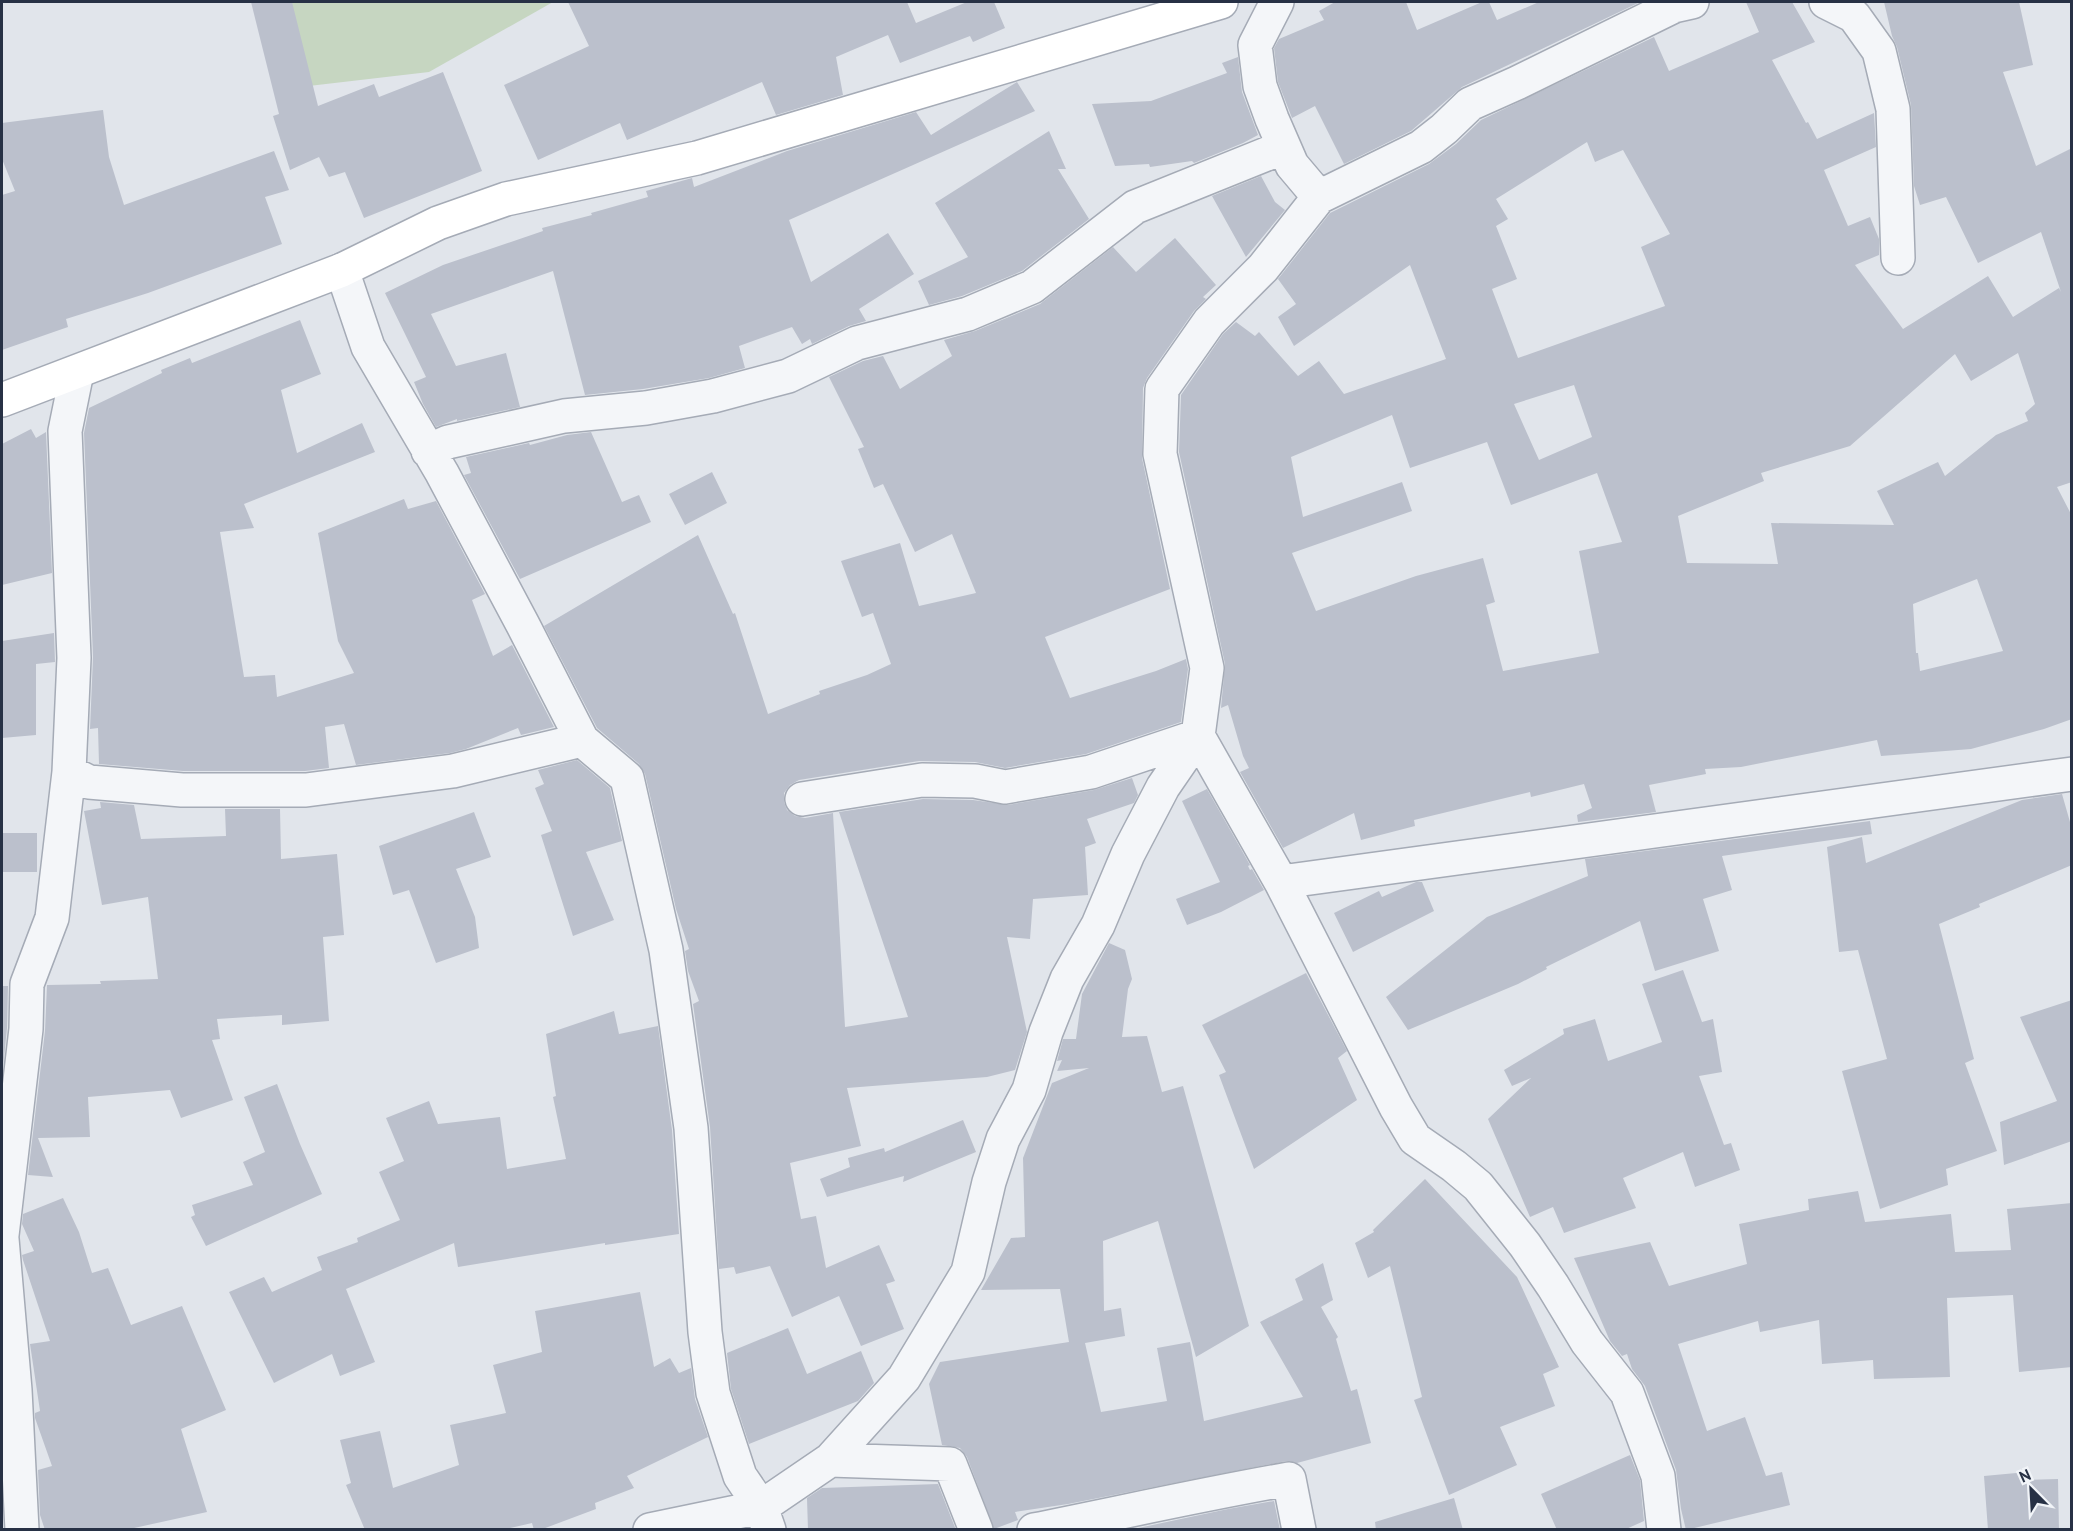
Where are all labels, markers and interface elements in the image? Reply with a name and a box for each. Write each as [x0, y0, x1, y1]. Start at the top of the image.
north arrow [2001, 1459, 2061, 1519]
text: N [2016, 1464, 2034, 1487]

